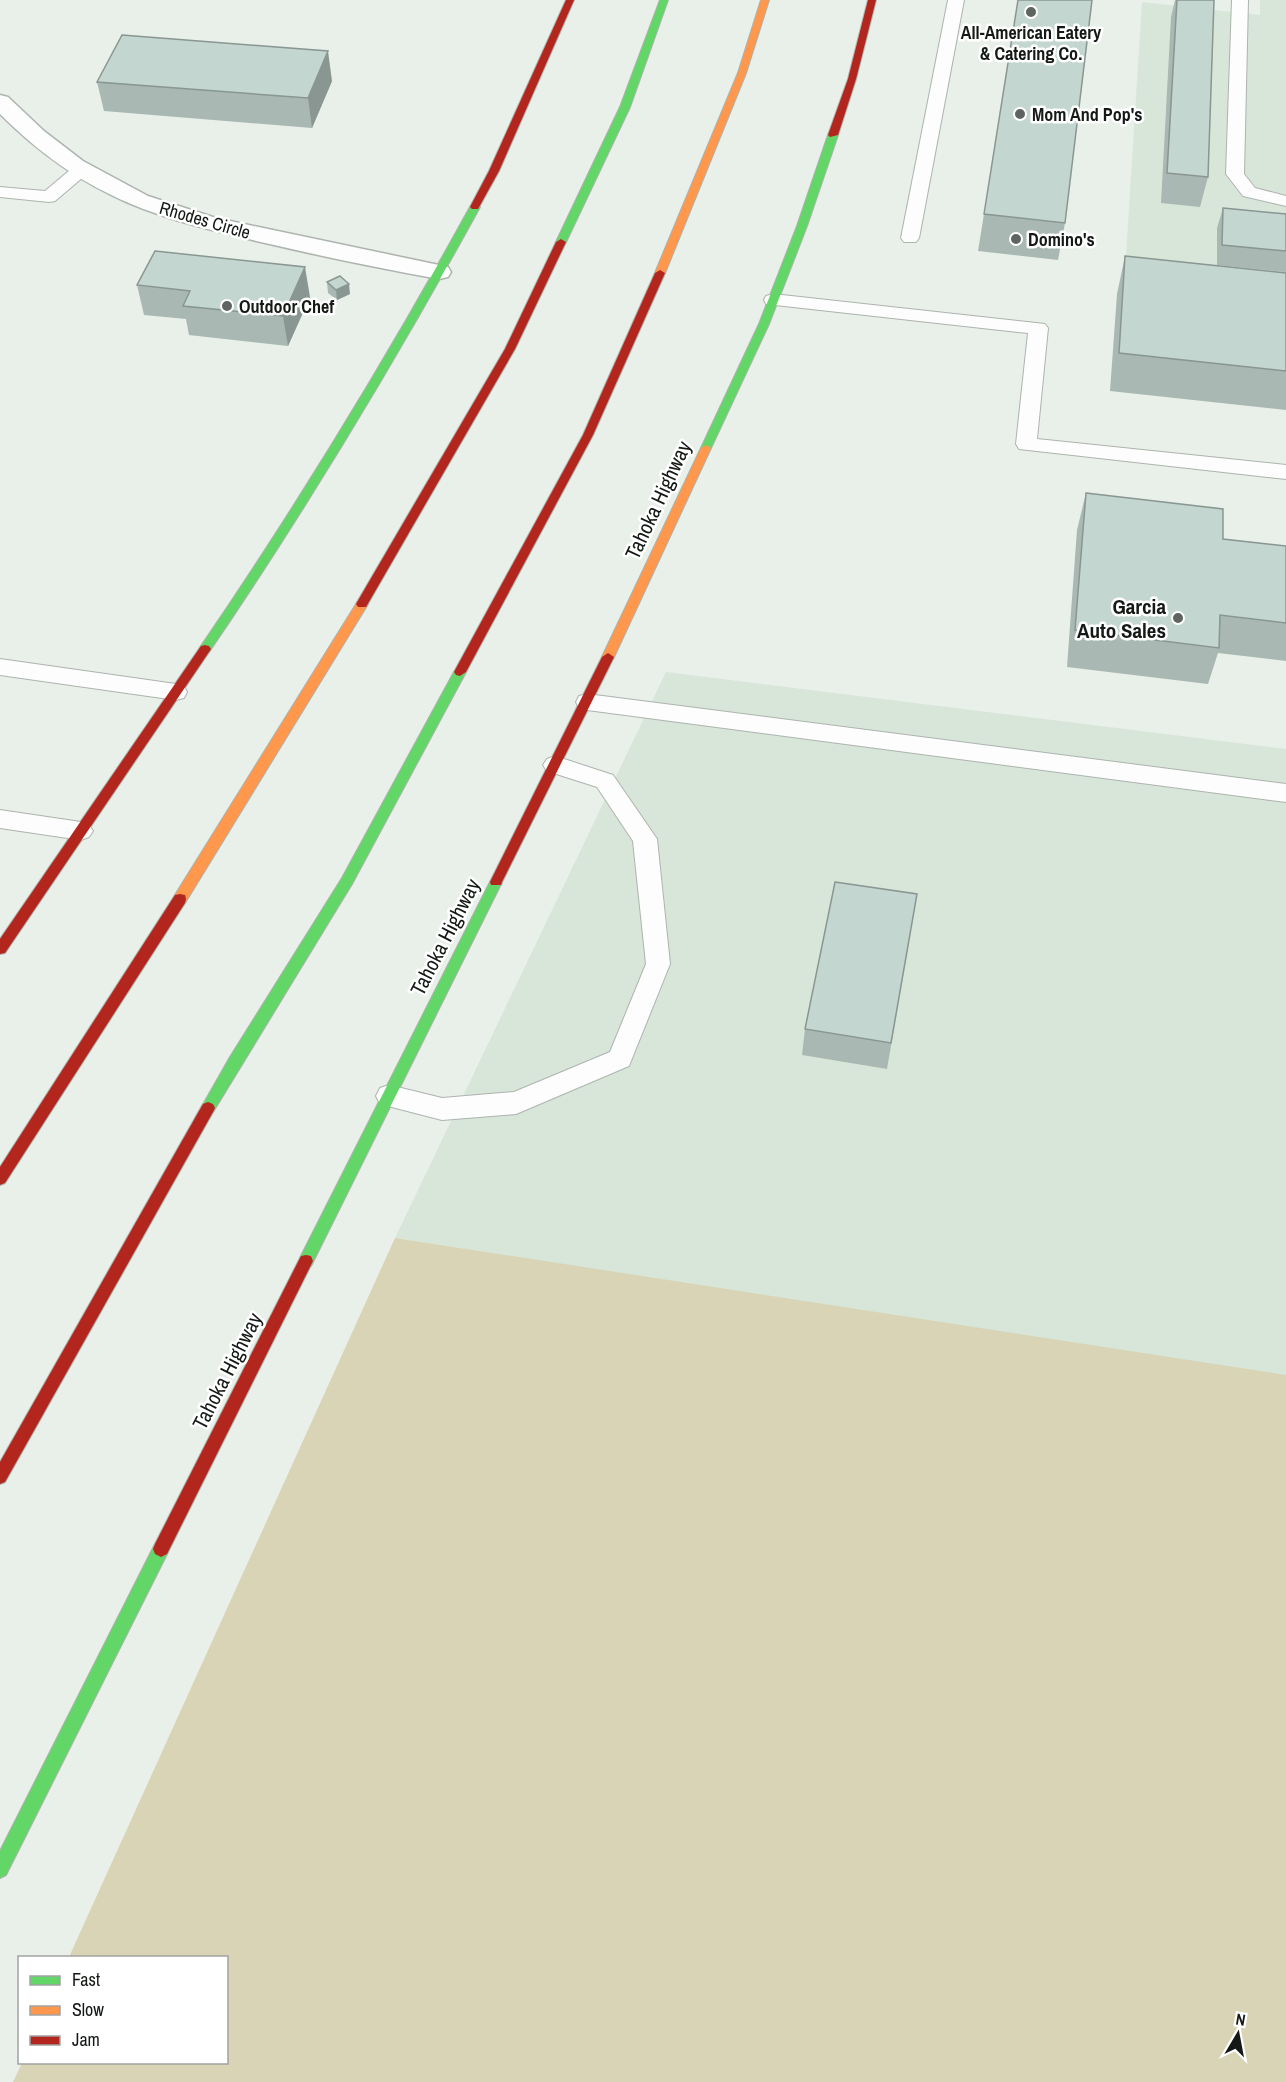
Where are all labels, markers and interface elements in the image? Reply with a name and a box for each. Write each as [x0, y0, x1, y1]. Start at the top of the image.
marker: All-American Eatery & Catering Co. [1024, 5, 1038, 19]
place label: All-American Eatery & Catering Co. [961, 20, 1102, 66]
place label: Mom And Pop's [1032, 102, 1142, 127]
marker: Mom And Pop's [1013, 107, 1027, 121]
street label: Rhodes Circle [157, 195, 253, 245]
place label: Domino's [1028, 227, 1095, 252]
marker: Domino's [1009, 232, 1023, 246]
place label: Outdoor Chef [239, 294, 334, 319]
marker: Outdoor Chef [220, 299, 234, 313]
street label: Tahoka Highway [618, 436, 698, 564]
place label: Garcia Auto Sales [1077, 592, 1166, 645]
marker: Garcia Auto Sales [1171, 611, 1185, 625]
street label: Tahoka Highway [403, 873, 487, 1000]
street label: Tahoka Highway [185, 1307, 269, 1434]
legend [18, 1956, 228, 2064]
text: Fast [72, 1967, 100, 1992]
text: Slow [72, 1997, 104, 2022]
north arrow [1208, 2004, 1268, 2064]
text: N [1234, 2008, 1247, 2031]
text: Jam [72, 2027, 100, 2052]

